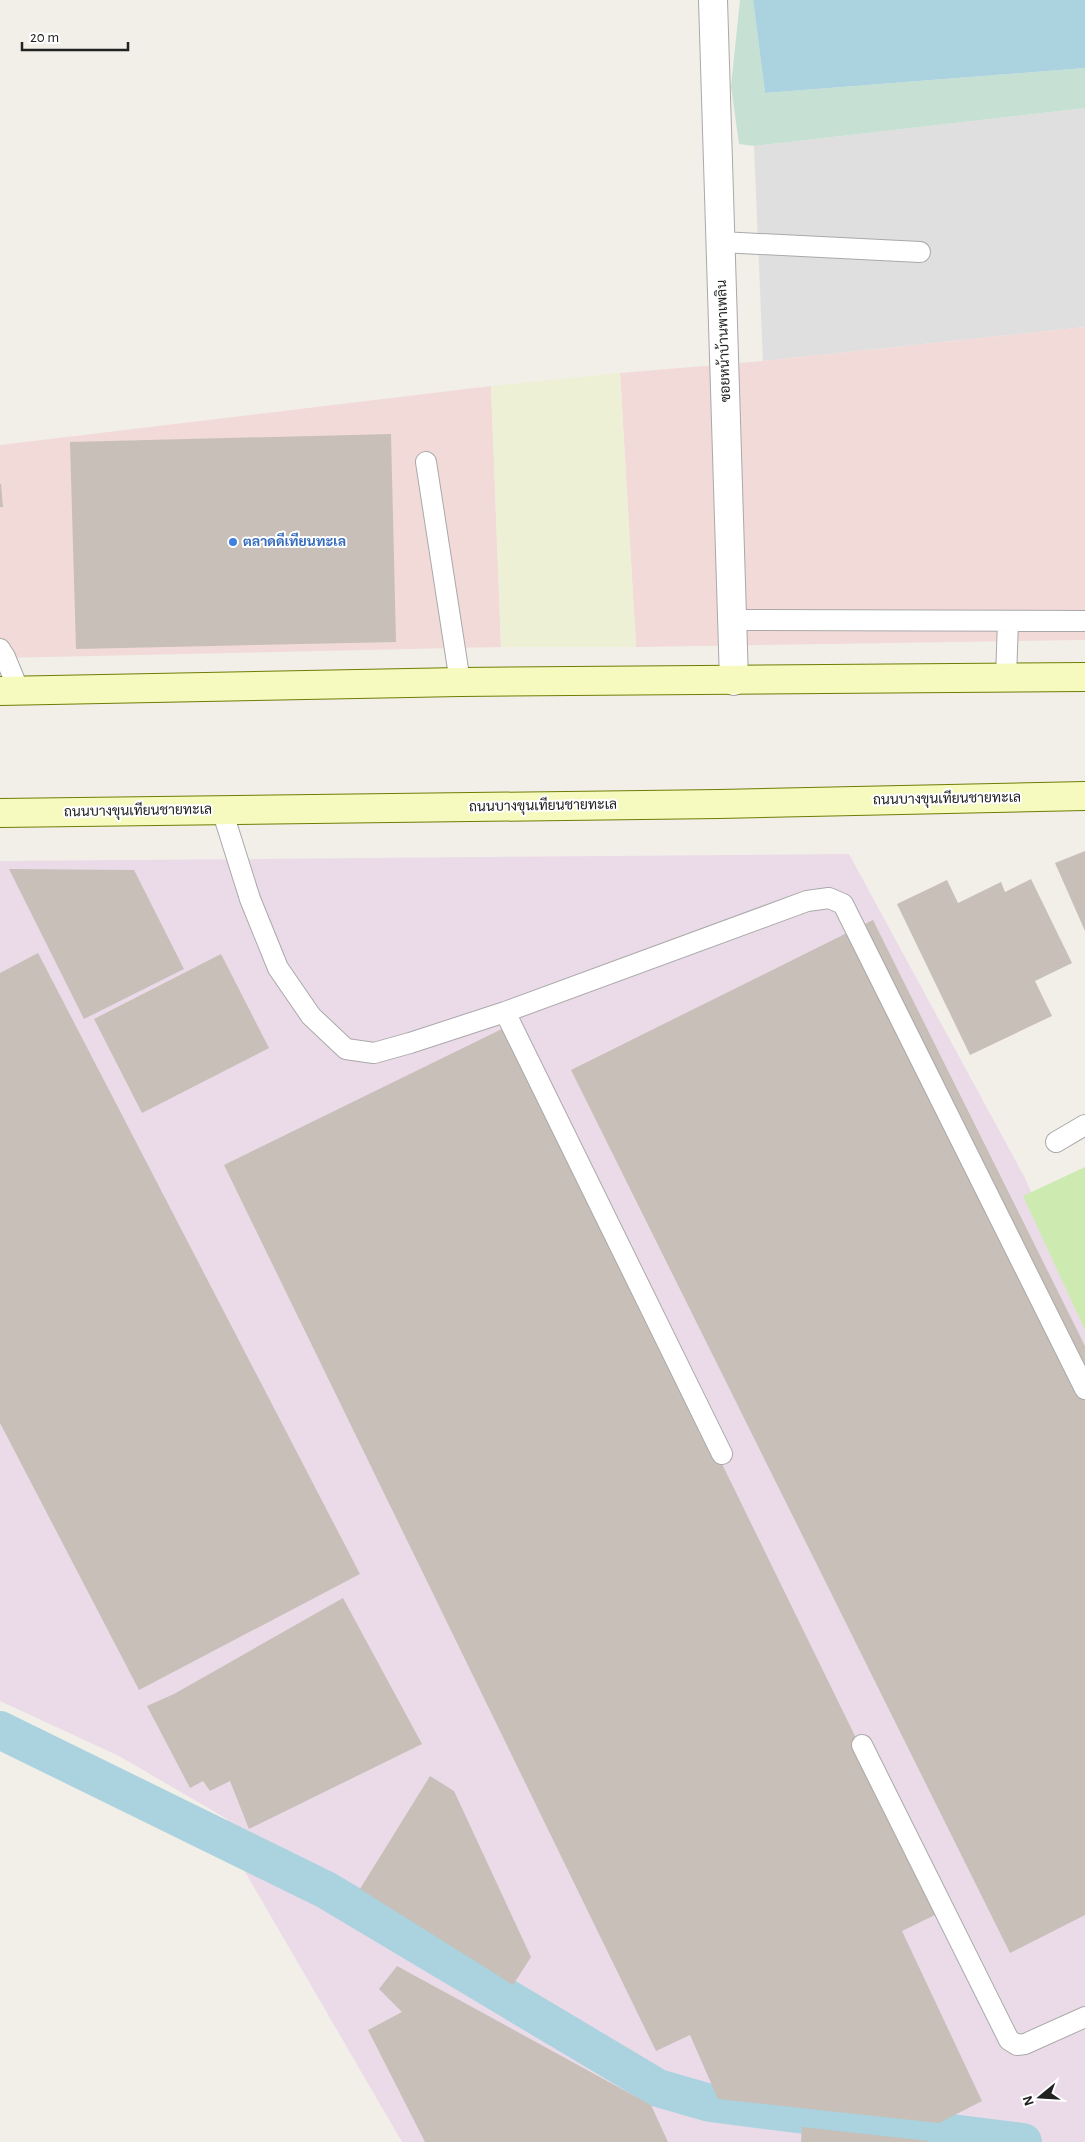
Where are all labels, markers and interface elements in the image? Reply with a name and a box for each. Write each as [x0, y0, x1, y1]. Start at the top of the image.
scale bar [22, 20, 129, 52]
text: 20 m [30, 30, 59, 45]
street label: ซอยหน้าบ้านพาเพลิน [712, 279, 733, 403]
place label: ตลาดดีเทียนทะเล [243, 532, 346, 549]
marker: ตลาดดีเทียนทะเล [227, 536, 239, 548]
street label: ถนนบางขุนเทียนชายทะเล [873, 788, 1021, 809]
street label: ถนนบางขุนเทียนชายทะเล [469, 795, 617, 816]
street label: ถนนบางขุนเทียนชายทะเล [64, 800, 212, 821]
north arrow [1015, 2072, 1065, 2122]
text: N [1020, 2094, 1037, 2108]

